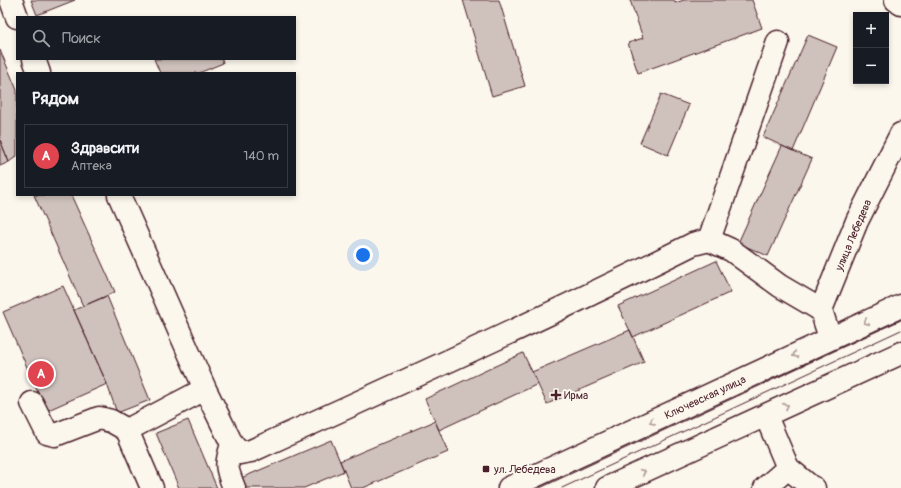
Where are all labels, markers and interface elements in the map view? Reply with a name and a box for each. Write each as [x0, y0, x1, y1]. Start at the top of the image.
map controls [853, 12, 889, 84]
button: + [853, 12, 889, 48]
search box [16, 16, 296, 60]
icon: search [30, 27, 52, 49]
text: Поиск [62, 29, 101, 48]
button: − [853, 48, 889, 84]
text: Рядом [32, 88, 79, 109]
text: Здравсити [71, 139, 139, 158]
text: A [42, 148, 50, 164]
text: 140 m [243, 148, 279, 164]
text: Аптека [71, 158, 112, 174]
street label: улица Лебедева [832, 198, 874, 274]
your location [353, 245, 373, 265]
one-way arrow [862, 317, 870, 325]
one-way arrow [792, 350, 799, 358]
pin: A [28, 359, 54, 389]
street label: Ключевская улица [662, 373, 748, 422]
place label: Ирма [564, 389, 588, 402]
marker: Ирма [551, 390, 561, 400]
one-way arrow [782, 403, 790, 411]
one-way arrow [648, 417, 655, 425]
place label: ул. Лебедева [493, 463, 556, 476]
marker: ул. Лебедева [481, 464, 491, 474]
one-way arrow [638, 469, 646, 477]

